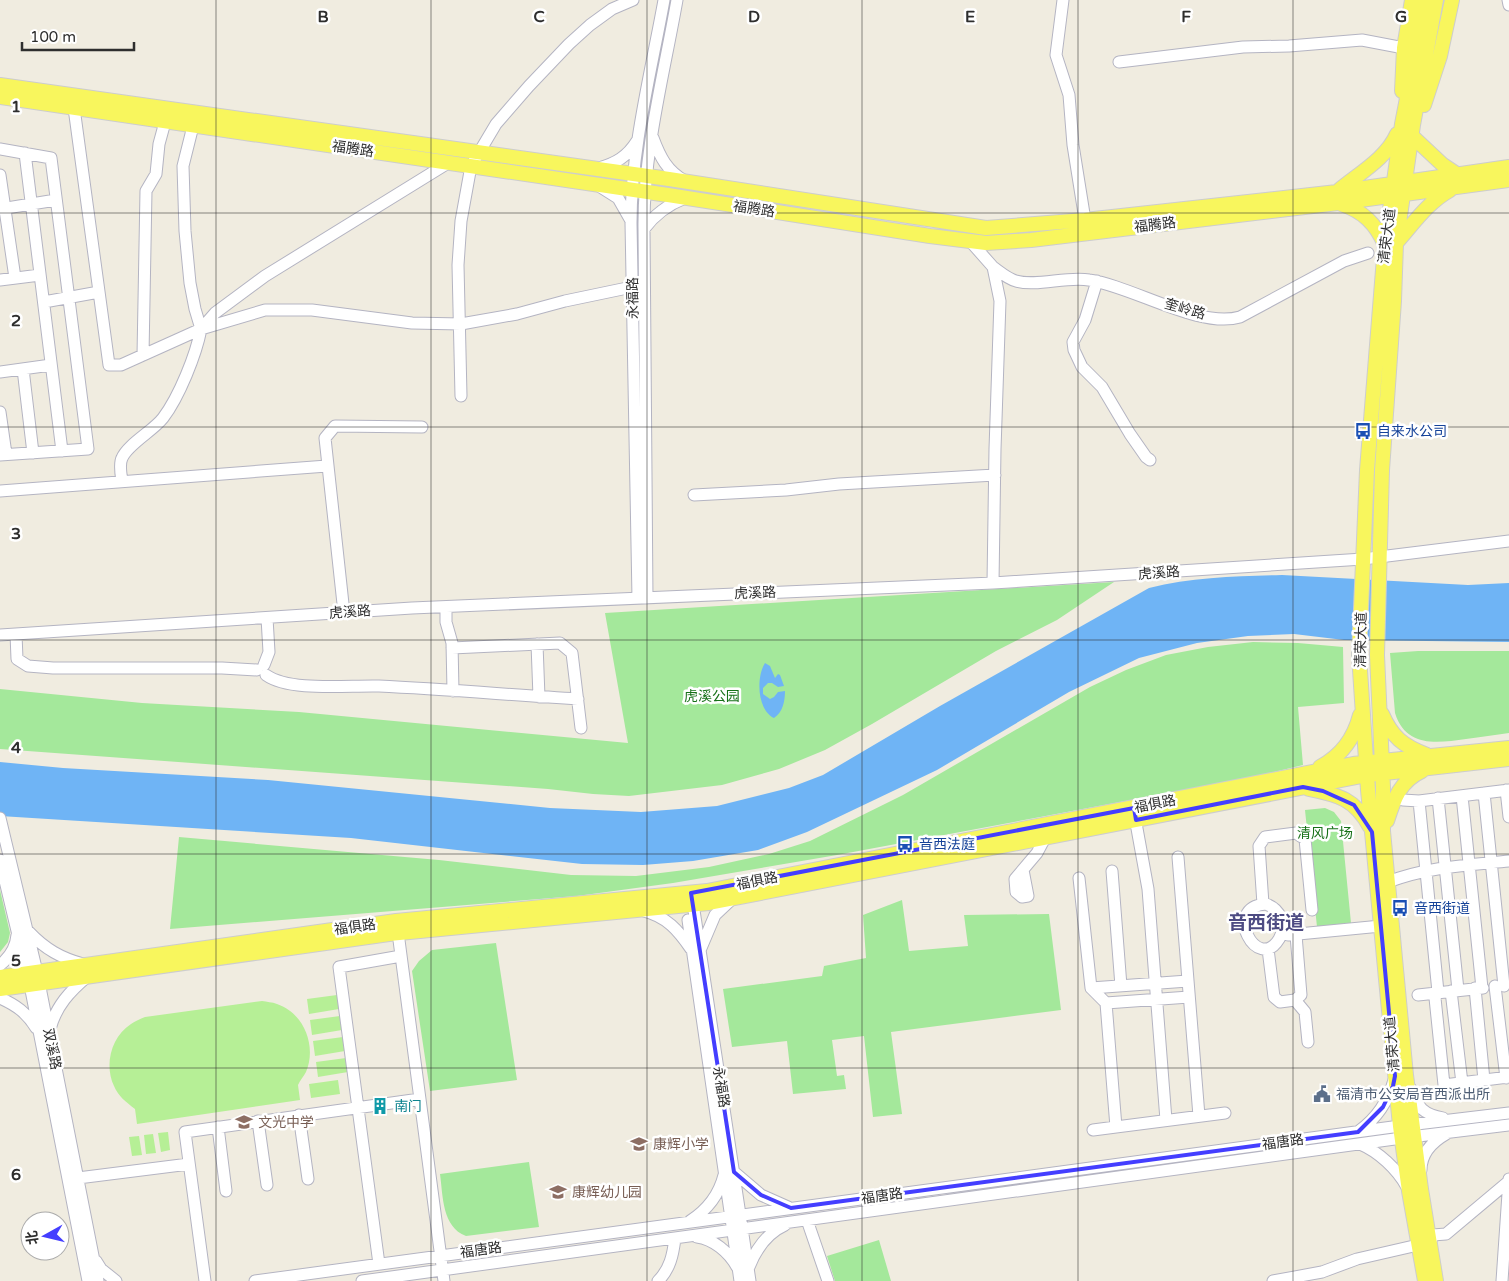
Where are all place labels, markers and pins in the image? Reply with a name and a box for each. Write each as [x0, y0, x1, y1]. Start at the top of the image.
bus stop icon: 自来水公司 [1353, 421, 1373, 441]
place label: 自来水公司 [1377, 423, 1447, 440]
bus stop icon: 音西法庭 [895, 834, 915, 854]
place label: 音西法庭 [919, 836, 975, 853]
bus stop icon: 音西街道 [1390, 898, 1410, 918]
place label: 音西街道 [1414, 900, 1470, 917]
public building icon: 福清市公安局音西派出所 [1312, 1084, 1332, 1104]
place label: 福清市公安局音西派出所 [1336, 1086, 1490, 1103]
building icon: 南门 [370, 1096, 390, 1116]
place label: 南门 [394, 1098, 422, 1115]
school or university icon: 文光中学 [234, 1112, 254, 1132]
place label: 文光中学 [258, 1114, 314, 1131]
school or university icon: 康辉小学 [629, 1134, 649, 1154]
place label: 康辉小学 [653, 1136, 709, 1153]
school or university icon: 康辉幼儿园 [548, 1182, 568, 1202]
place label: 康辉幼儿园 [572, 1184, 642, 1201]

